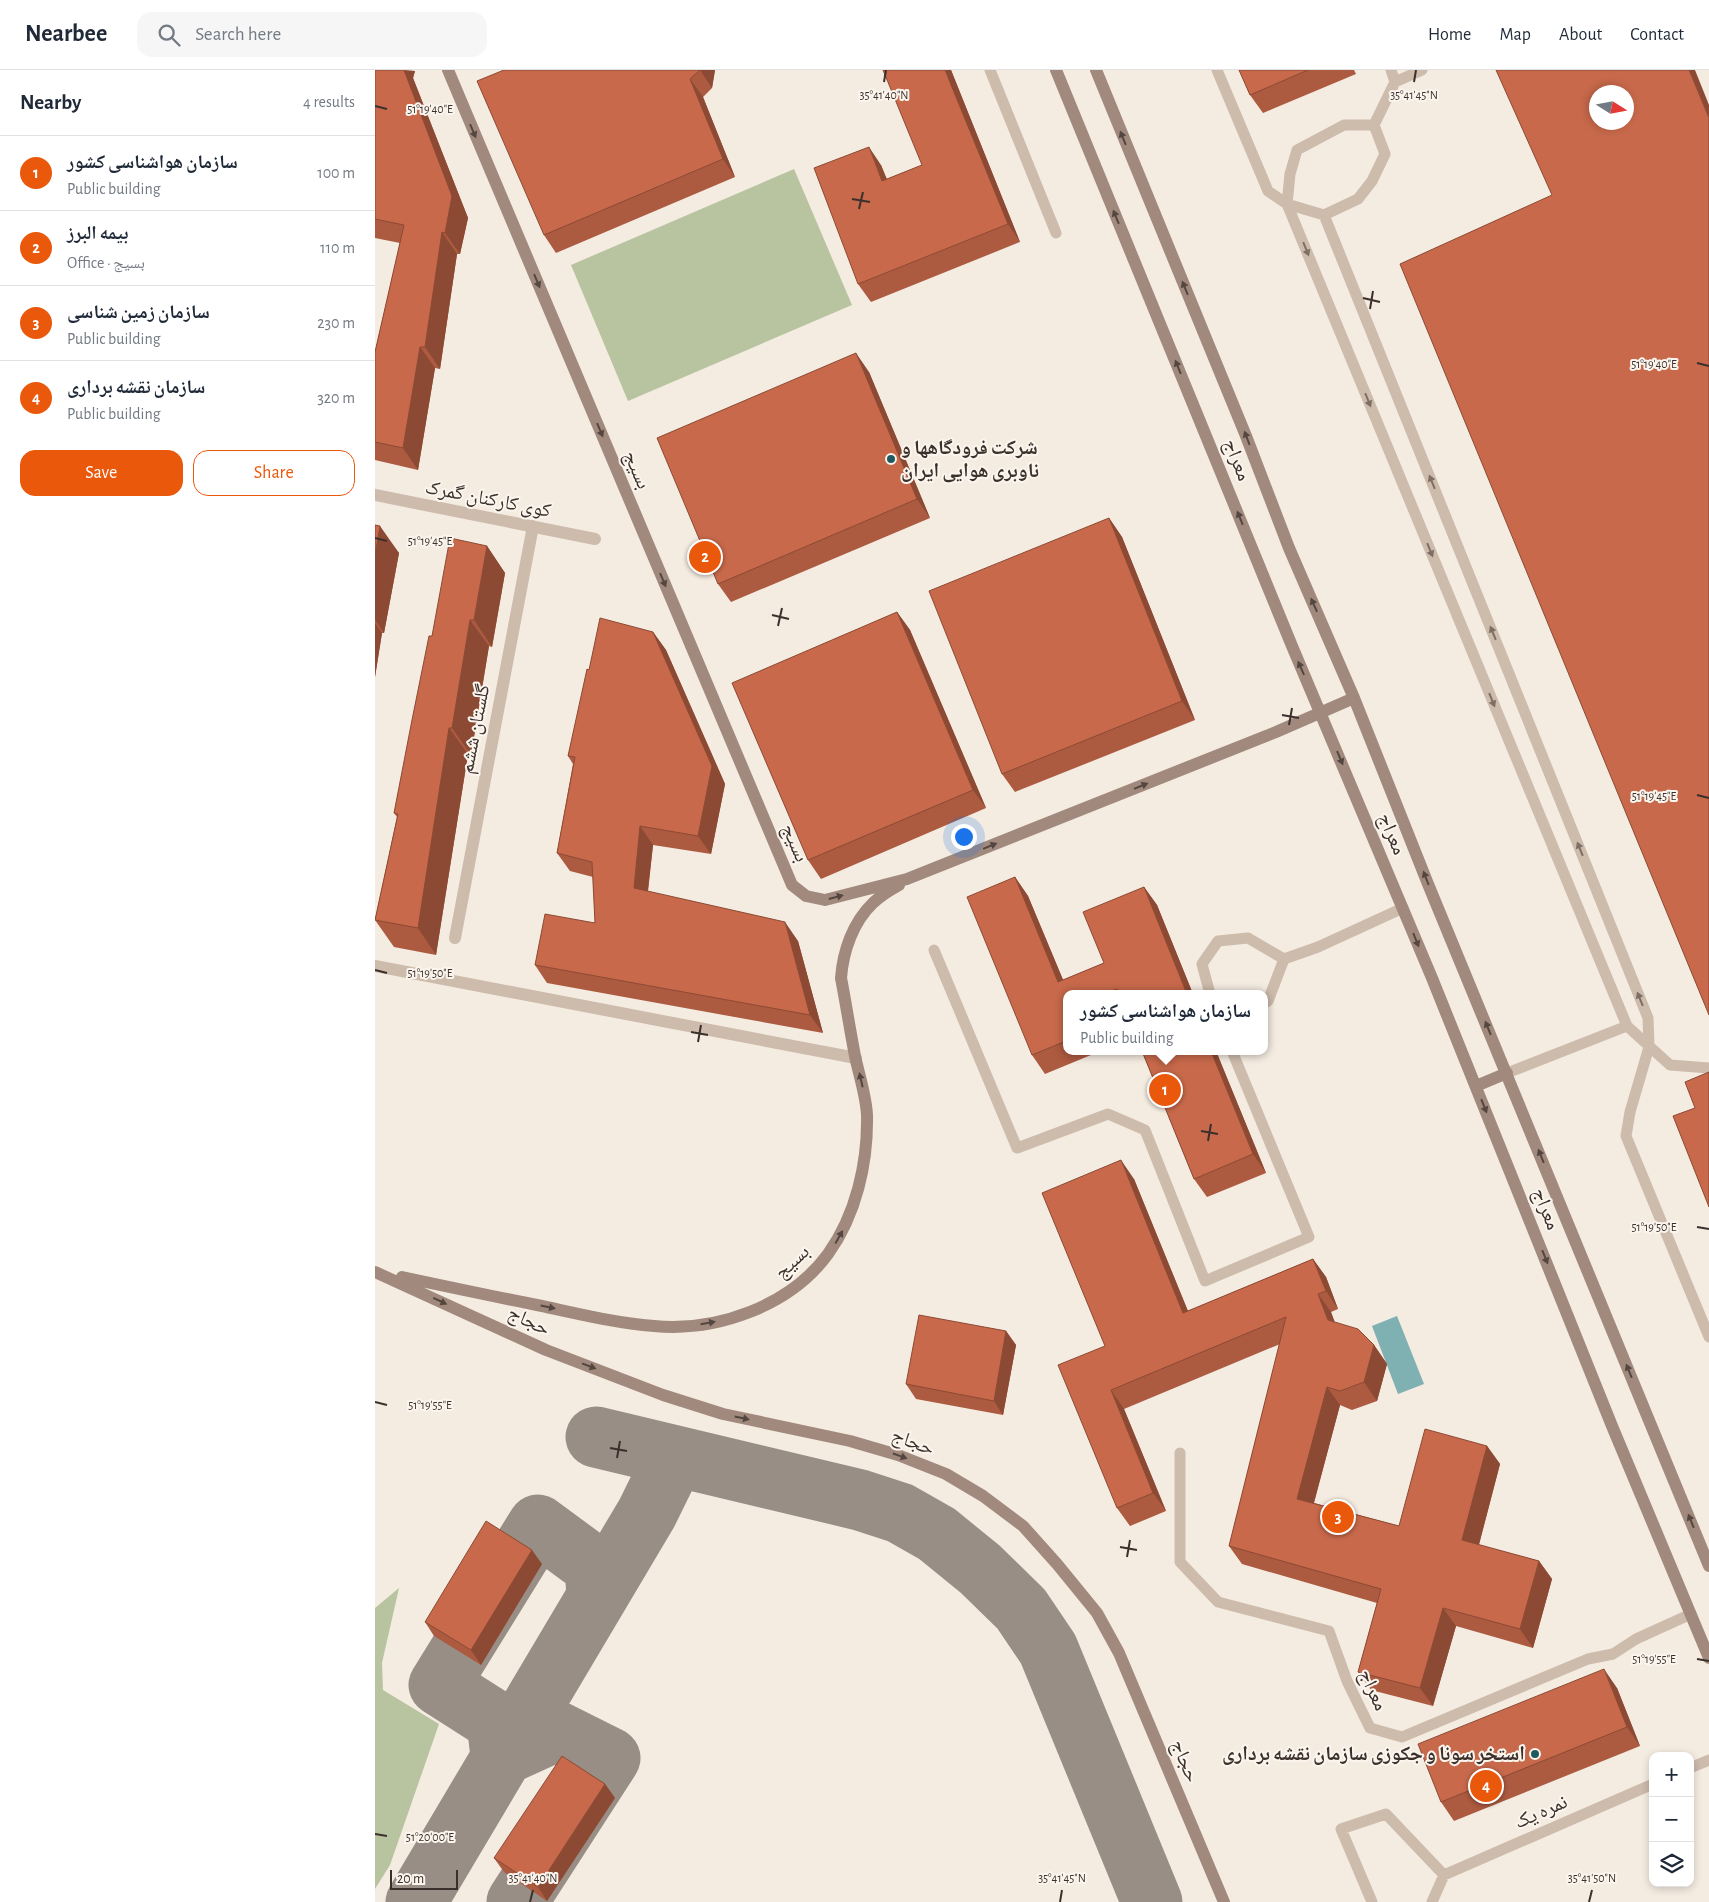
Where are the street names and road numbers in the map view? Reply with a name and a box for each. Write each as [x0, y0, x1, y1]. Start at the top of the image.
street label: معراج [1218, 436, 1254, 484]
street label: بسیج [618, 448, 654, 493]
street label: کوی کارکنان گمرک [423, 477, 553, 522]
street label: گلستان ششم [457, 682, 496, 776]
street label: معراج [1373, 810, 1410, 858]
street label: بسیج [776, 821, 812, 866]
street label: معراج [1527, 1185, 1563, 1233]
street label: بسیج [771, 1241, 815, 1284]
street label: حجاج [504, 1303, 553, 1341]
street label: حجاج [888, 1425, 937, 1461]
street label: معراج [1353, 1666, 1391, 1715]
street label: حجاج [1165, 1737, 1203, 1786]
street label: نمره یک [1511, 1792, 1571, 1833]

